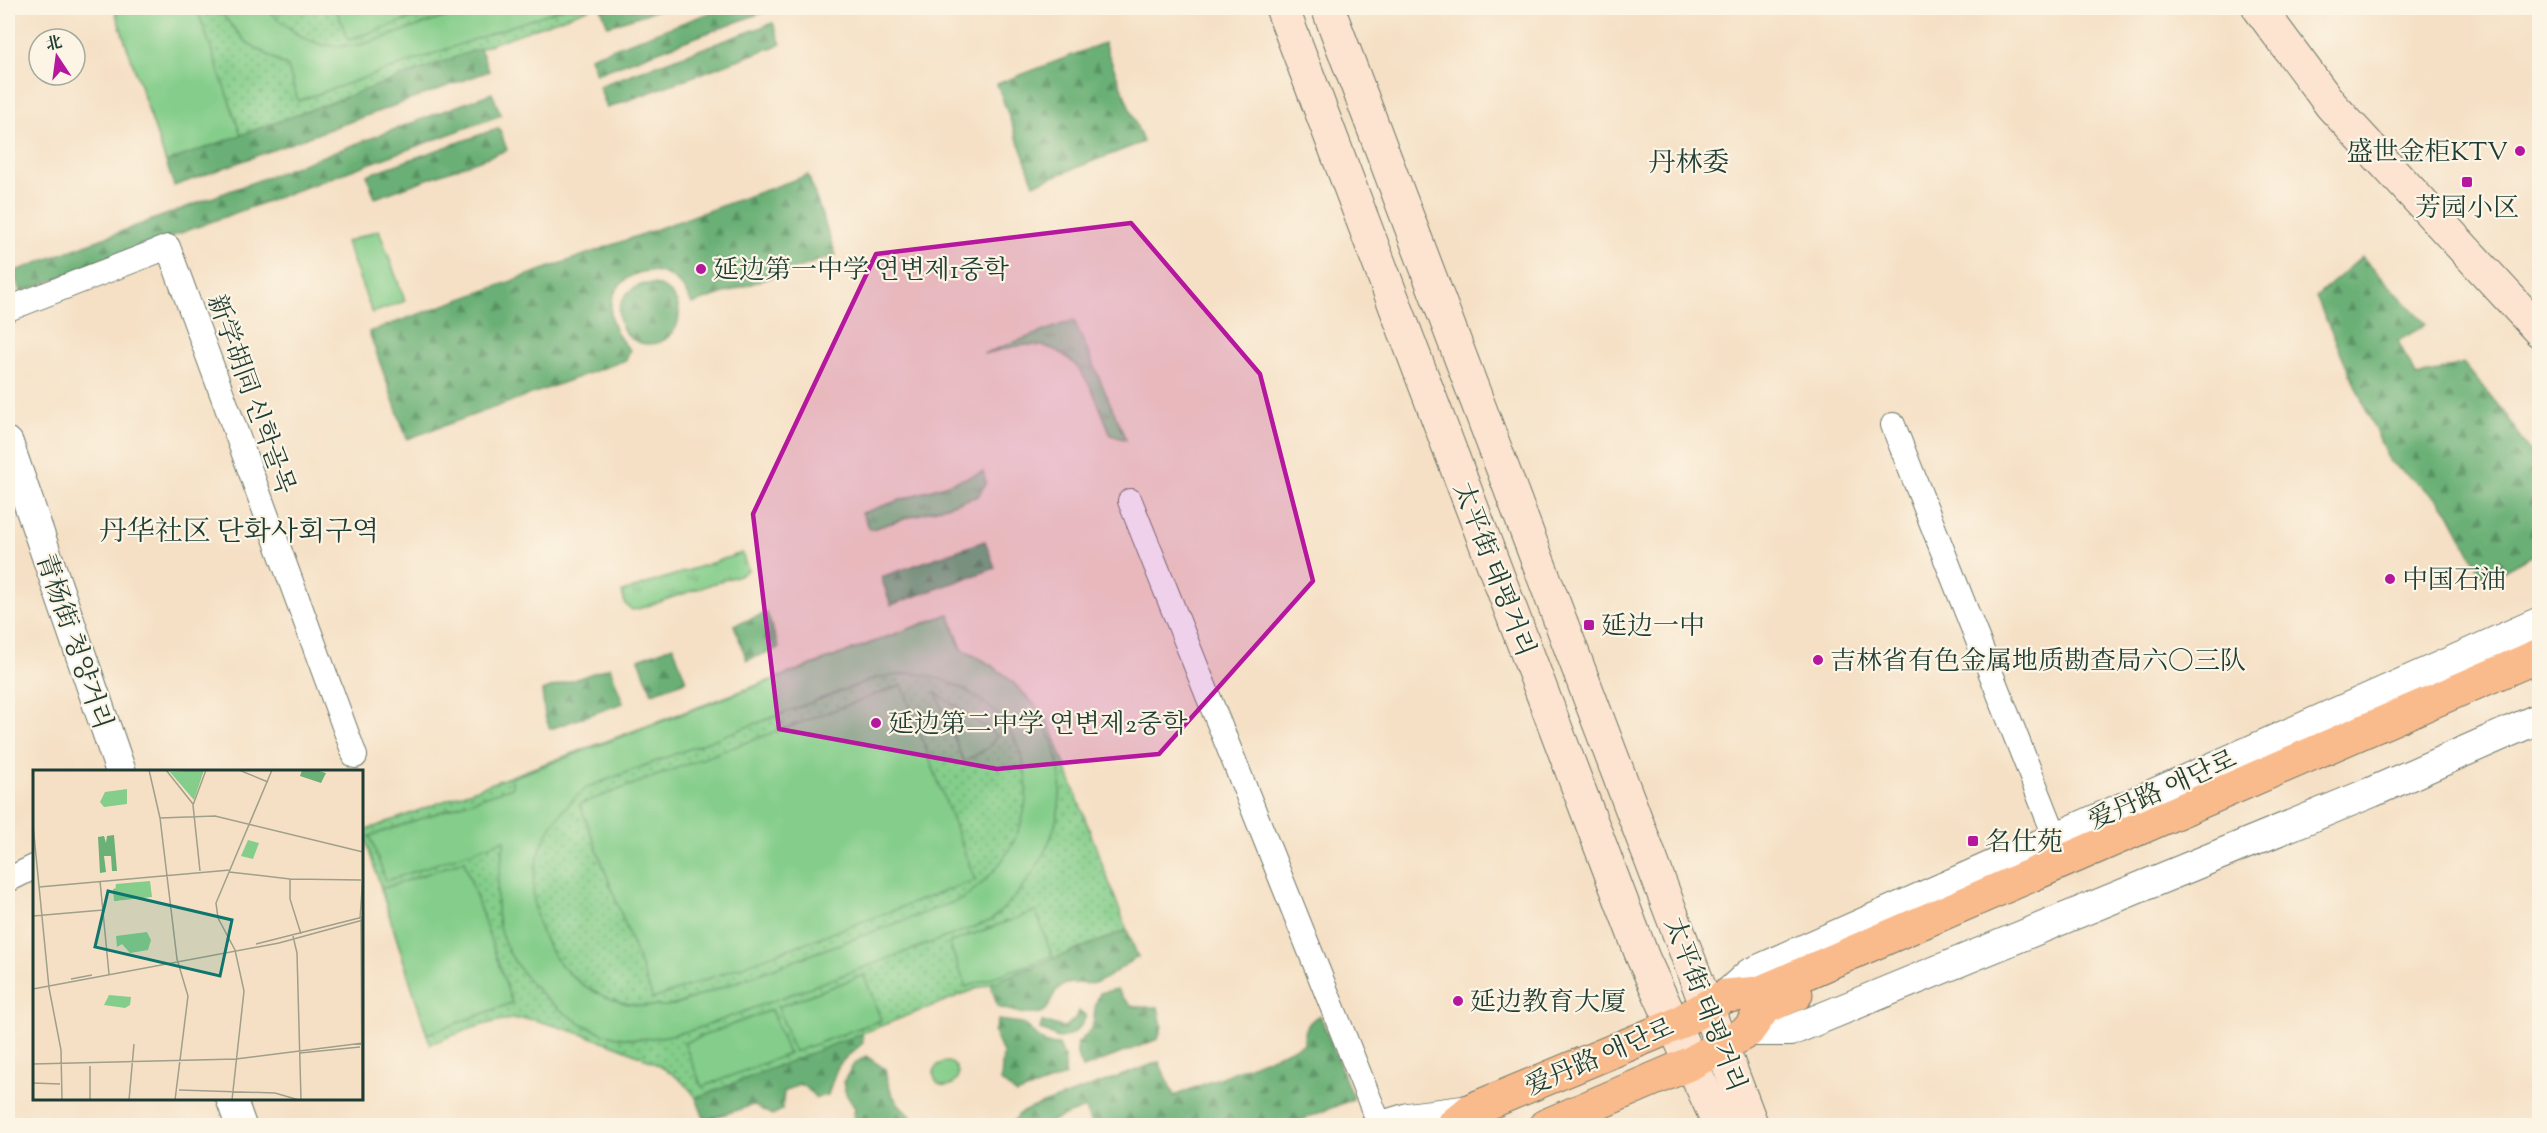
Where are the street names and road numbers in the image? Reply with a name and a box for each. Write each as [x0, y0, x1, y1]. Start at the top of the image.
street label: 新学胡同 신학골목 [196, 290, 303, 500]
street label: 太平街 태평거리 [1442, 477, 1543, 662]
street label: 青杨街 청양거리 [25, 549, 120, 735]
street label: 爱丹路 애단로 [2083, 742, 2243, 840]
street label: 太平街 태평거리 [1653, 912, 1754, 1097]
street label: 爱丹路 애단로 [1520, 1010, 1680, 1106]

